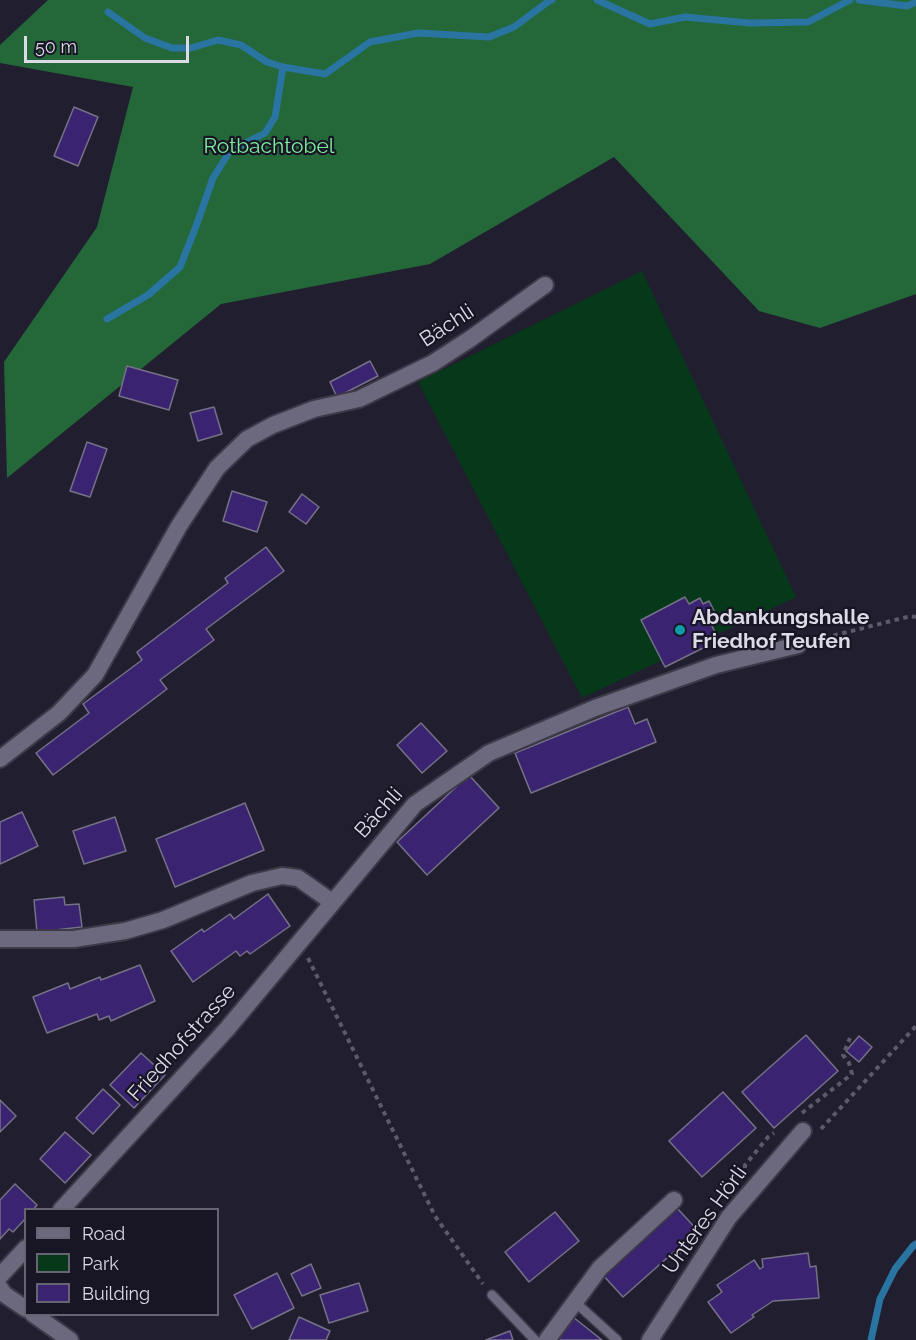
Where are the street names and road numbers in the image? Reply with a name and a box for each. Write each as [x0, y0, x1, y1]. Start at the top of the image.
street label: Bächli [415, 299, 479, 353]
street label: Bächli [350, 782, 408, 844]
street label: Friedhofstrasse [123, 979, 241, 1107]
street label: Unteres Hörli [657, 1161, 753, 1279]

